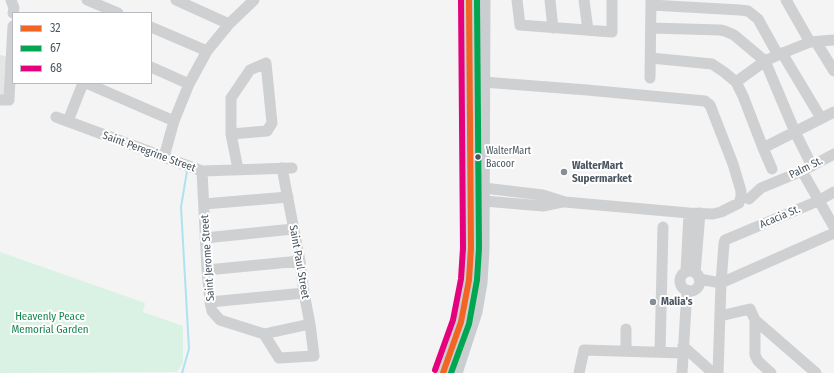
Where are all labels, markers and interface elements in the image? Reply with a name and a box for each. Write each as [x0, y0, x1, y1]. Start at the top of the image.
legend [12, 12, 152, 84]
text: 32 [50, 21, 61, 35]
text: 67 [50, 41, 61, 55]
text: 68 [50, 61, 62, 75]
street label: Saint Peregrine Street [101, 129, 197, 175]
place label: WalterMart Bacoor [486, 145, 531, 168]
marker: WalterMart Bacoor [473, 152, 483, 162]
street label: Palm St. [787, 154, 825, 182]
place label: WalterMart Supermarket [572, 159, 632, 185]
marker: WalterMart Supermarket [559, 167, 569, 177]
street label: Acacia St. [758, 203, 802, 231]
street label: Saint Jerome Street [198, 214, 218, 302]
street label: Saint Paul Street [286, 224, 312, 300]
place label: Malia's [661, 295, 693, 309]
marker: Malia's [648, 297, 658, 307]
park label: Heavenly Peace Memorial Garden [11, 310, 89, 336]

